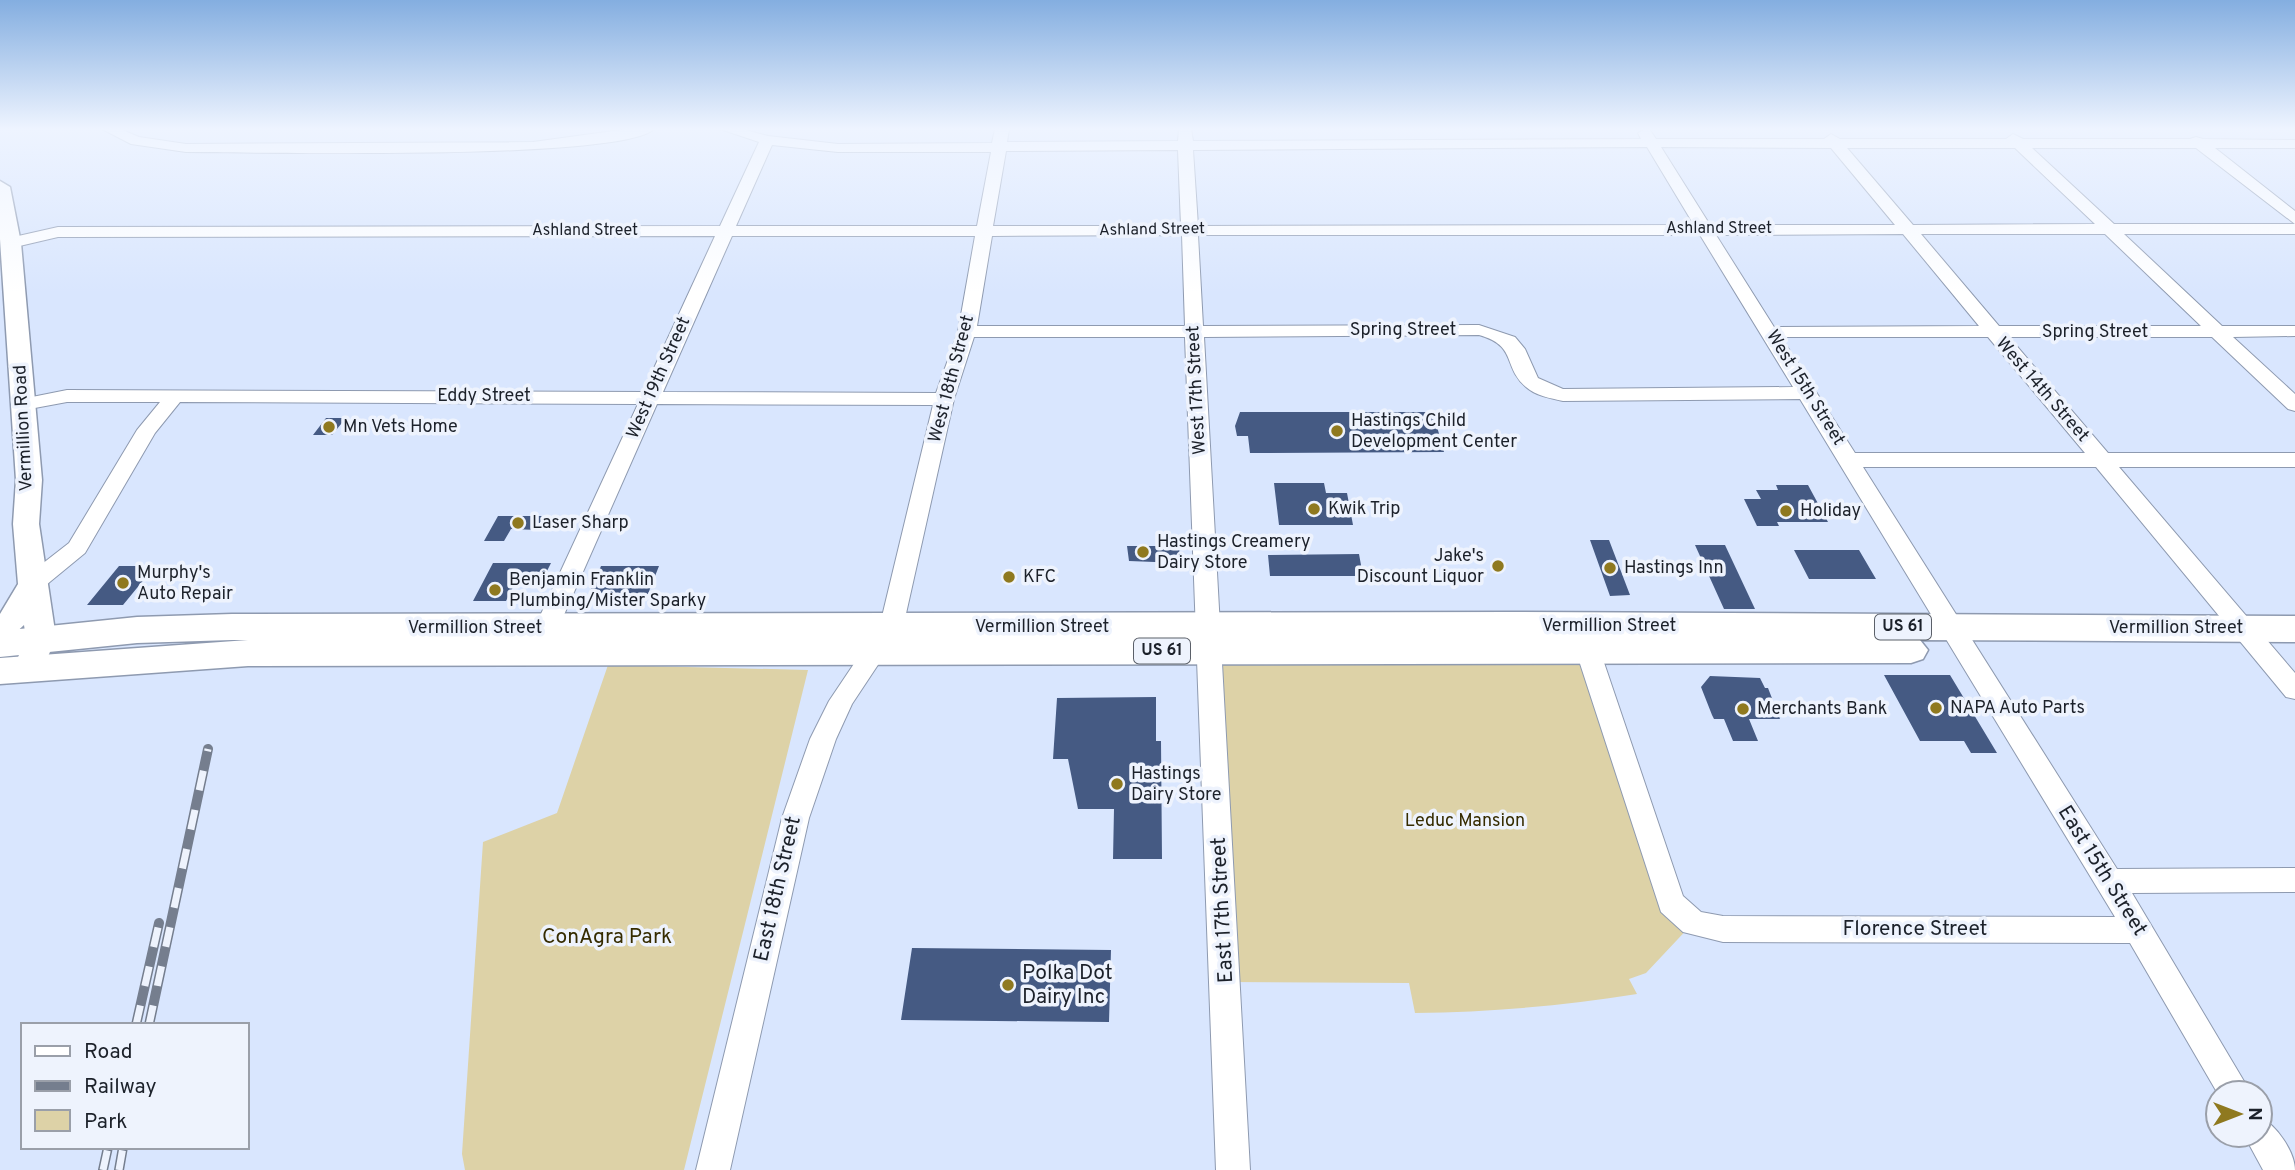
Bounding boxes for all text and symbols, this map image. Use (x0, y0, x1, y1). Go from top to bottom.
street label: Ashland Street (1099, 219, 1205, 241)
street label: Ashland Street (1666, 219, 1772, 239)
street label: Ashland Street (532, 221, 638, 241)
street label: West 19th Street (622, 313, 696, 443)
street label: West 18th Street (924, 313, 980, 445)
street label: Spring Street (1350, 319, 1456, 342)
street label: Spring Street (2042, 321, 2148, 344)
street label: West 17th Street (1182, 325, 1212, 455)
street label: West 15th Street (1760, 326, 1850, 450)
street label: West 14th Street (1990, 333, 2094, 447)
street label: Vermillion Road (9, 364, 39, 492)
street label: Eddy Street (437, 385, 531, 408)
place label: Hastings Child Development Center (1351, 410, 1517, 454)
place label: Mn Vets Home (343, 416, 458, 439)
marker: Mn Vets Home (321, 419, 337, 435)
marker: Hastings Child Development Center (1329, 423, 1345, 439)
place label: Kwik Trip (1328, 498, 1400, 521)
place label: Holiday (1800, 500, 1861, 523)
marker: Kwik Trip (1306, 501, 1322, 517)
marker: Holiday (1778, 503, 1794, 519)
place label: Laser Sharp (532, 512, 629, 535)
marker: Laser Sharp (510, 515, 526, 531)
place label: Hastings Creamery Dairy Store (1157, 531, 1311, 575)
marker: Hastings Creamery Dairy Store (1135, 544, 1151, 560)
place label: Jake's Discount Liquor (1357, 545, 1484, 589)
place label: Hastings Inn (1624, 557, 1724, 580)
marker: Jake's Discount Liquor (1490, 558, 1506, 574)
marker: Hastings Inn (1602, 560, 1618, 576)
place label: Murphy's Auto Repair (137, 562, 233, 606)
place label: KFC (1023, 566, 1056, 589)
place label: Benjamin Franklin Plumbing/Mister Sparky (509, 569, 706, 613)
marker: KFC (1001, 569, 1017, 585)
marker: Murphy's Auto Repair (115, 575, 131, 591)
marker: Benjamin Franklin Plumbing/Mister Sparky (487, 582, 503, 598)
road number: US 61 (1875, 614, 1931, 640)
street label: Vermillion Street (1542, 615, 1676, 638)
street label: Vermillion Street (975, 616, 1109, 639)
street label: Vermillion Street (408, 617, 542, 640)
street label: Vermillion Street (2109, 617, 2243, 640)
road number: US 61 (1134, 638, 1190, 664)
place label: NAPA Auto Parts (1950, 697, 2085, 720)
place label: Merchants Bank (1757, 698, 1887, 721)
marker: NAPA Auto Parts (1928, 700, 1944, 716)
marker: Merchants Bank (1735, 701, 1751, 717)
place label: Hastings Dairy Store (1131, 763, 1221, 807)
marker: Hastings Dairy Store (1109, 776, 1125, 792)
street label: East 15th Street (2051, 801, 2153, 941)
park label: Leduc Mansion (1405, 810, 1525, 833)
street label: East 18th Street (748, 814, 808, 964)
street label: East 17th Street (1206, 836, 1240, 984)
street label: Florence Street (1843, 916, 1987, 943)
park label: ConAgra Park (542, 924, 672, 951)
place label: Polka Dot Dairy Inc (1022, 960, 1113, 1011)
marker: Polka Dot Dairy Inc (1000, 977, 1016, 993)
legend (21, 1023, 248, 1149)
text: Road (84, 1039, 133, 1066)
text: Railway (84, 1074, 157, 1101)
north arrow (2204, 1079, 2274, 1149)
text: N (2242, 1107, 2266, 1121)
text: Park (84, 1109, 127, 1136)

